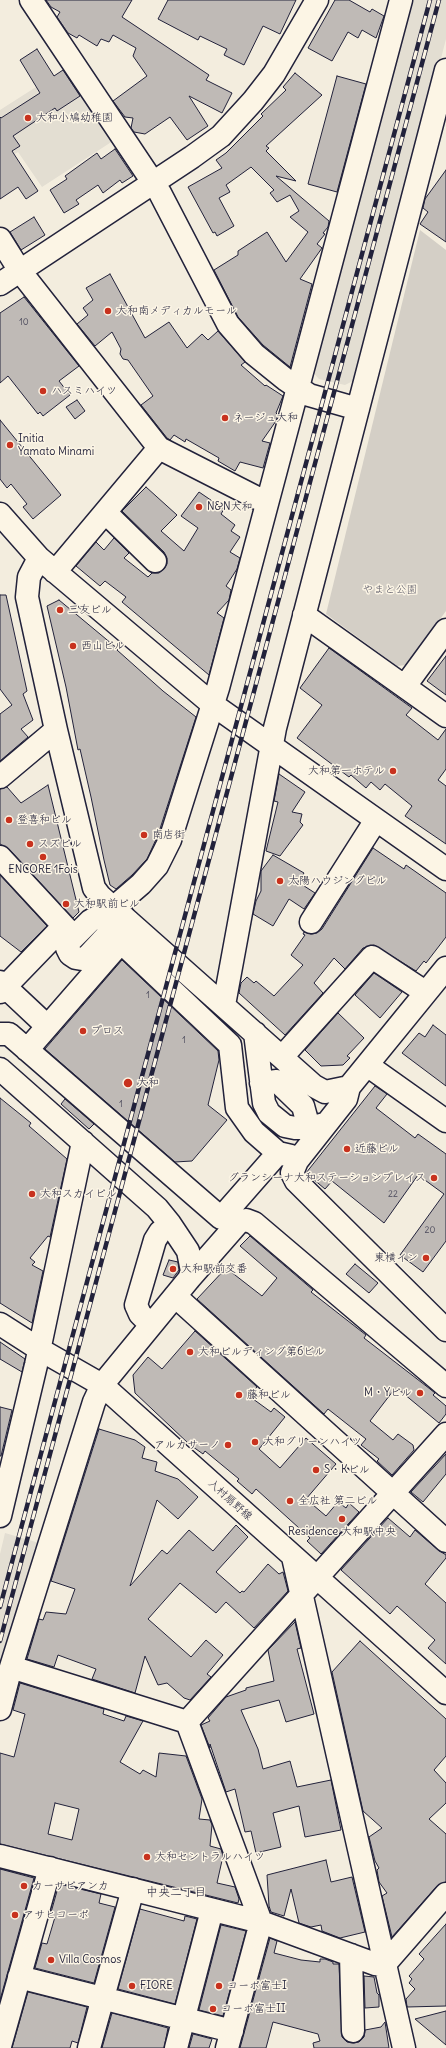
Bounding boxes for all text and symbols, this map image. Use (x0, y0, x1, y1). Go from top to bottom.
place label: 大和小鳩幼稚園 (36, 111, 113, 125)
marker: 大和小鳩幼稚園 (23, 113, 33, 123)
place label: 大和南メディカルモール (116, 304, 237, 318)
marker: 大和南メディカルモール (103, 306, 113, 316)
house number: 10 (19, 317, 29, 327)
place label: ハスミハイツ (51, 384, 117, 398)
marker: ハスミハイツ (38, 386, 48, 396)
place label: ネージュ大和 (233, 411, 298, 425)
marker: ネージュ大和 (220, 413, 230, 423)
place label: Initia Yamato Minami (18, 432, 94, 458)
marker: Initia Yamato Minami (5, 440, 15, 450)
place label: N&N大和 (207, 500, 253, 514)
marker: N&N大和 (194, 502, 204, 512)
park label: やまと公園 (363, 583, 417, 597)
place label: 三友ビル (68, 603, 112, 617)
marker: 三友ビル (55, 605, 65, 615)
place label: 西山ビル (81, 639, 125, 653)
marker: 西山ビル (68, 641, 78, 651)
place label: 大和第一ホテル (308, 764, 385, 778)
marker: 大和第一ホテル (388, 766, 398, 776)
place label: 登喜和ビル (17, 813, 72, 827)
marker: 登喜和ビル (4, 815, 14, 825)
place label: 南店街 (152, 828, 185, 842)
marker: 南店街 (139, 830, 149, 840)
place label: スズビル (38, 837, 82, 851)
marker: スズビル (25, 839, 35, 849)
marker: ENCORE 1Fois (38, 852, 48, 862)
place label: ENCORE 1Fois (8, 863, 78, 877)
place label: 太陽ハウジングビル (288, 874, 387, 888)
marker: 太陽ハウジングビル (275, 876, 285, 886)
place label: 大和駅前ビル (74, 897, 140, 911)
marker: 大和駅前ビル (61, 899, 71, 909)
house number: 1 (146, 990, 150, 1000)
place label: プロス (91, 1024, 124, 1038)
marker: プロス (78, 1026, 88, 1036)
house number: 1 (182, 1035, 186, 1045)
place label: 大和 (137, 1076, 159, 1090)
marker: 大和 (122, 1077, 134, 1089)
house number: 1 (119, 1099, 123, 1109)
place label: 近藤ビル (355, 1142, 399, 1156)
marker: 近藤ビル (342, 1144, 352, 1154)
place label: グランシーナ大和ステーションプレイス (228, 1171, 426, 1185)
marker: グランシーナ大和ステーションプレイス (429, 1173, 439, 1183)
place label: 大和スカイビル (40, 1187, 117, 1201)
marker: 大和スカイビル (27, 1189, 37, 1199)
house number: 22 (388, 1189, 398, 1199)
house number: 20 (425, 1225, 435, 1235)
place label: 東横イン (374, 1251, 418, 1265)
marker: 東横イン (421, 1253, 431, 1263)
place label: 大和駅前交番 (181, 1262, 247, 1276)
marker: 大和駅前交番 (168, 1264, 178, 1274)
place label: 大和ビルディング第6ビル (198, 1345, 325, 1359)
marker: 大和ビルディング第6ビル (185, 1347, 195, 1357)
place label: M・Yビル (364, 1386, 412, 1400)
place label: 藤和ビル (247, 1388, 291, 1402)
marker: M・Yビル (415, 1388, 425, 1398)
marker: 藤和ビル (234, 1390, 244, 1400)
place label: 大和グリーンハイツ (263, 1435, 362, 1449)
marker: 大和グリーンハイツ (250, 1437, 260, 1447)
place label: アルカサーノ (154, 1438, 220, 1452)
marker: アルカサーノ (223, 1440, 233, 1450)
place label: S・Kビル (324, 1463, 370, 1477)
marker: S・Kビル (311, 1465, 321, 1475)
street label: 入村扇野線 (205, 1477, 255, 1523)
place label: 全広社 第二ビル (298, 1494, 378, 1508)
marker: 全広社 第二ビル (285, 1496, 295, 1506)
marker: Residence 大和駅中央 (337, 1514, 347, 1524)
place label: Residence 大和駅中央 (288, 1525, 396, 1539)
place label: 大和セントラルハイツ (155, 1850, 265, 1864)
marker: 大和セントラルハイツ (142, 1852, 152, 1862)
place label: カーサビアンカ (32, 1879, 109, 1893)
marker: カーサビアンカ (19, 1881, 29, 1891)
district label: 中央二丁目 (146, 1886, 206, 1900)
place label: アサヒコーポ (23, 1908, 89, 1922)
marker: アサヒコーポ (10, 1910, 20, 1920)
place label: Villa Cosmos (59, 1953, 121, 1967)
marker: Villa Cosmos (46, 1955, 56, 1965)
place label: FIORE (140, 1979, 173, 1993)
place label: コーポ富士I (227, 1979, 287, 1993)
marker: FIORE (127, 1981, 137, 1991)
marker: コーポ富士I (214, 1981, 224, 1991)
place label: コーポ富士II (221, 2002, 286, 2016)
marker: コーポ富士II (208, 2004, 218, 2014)

